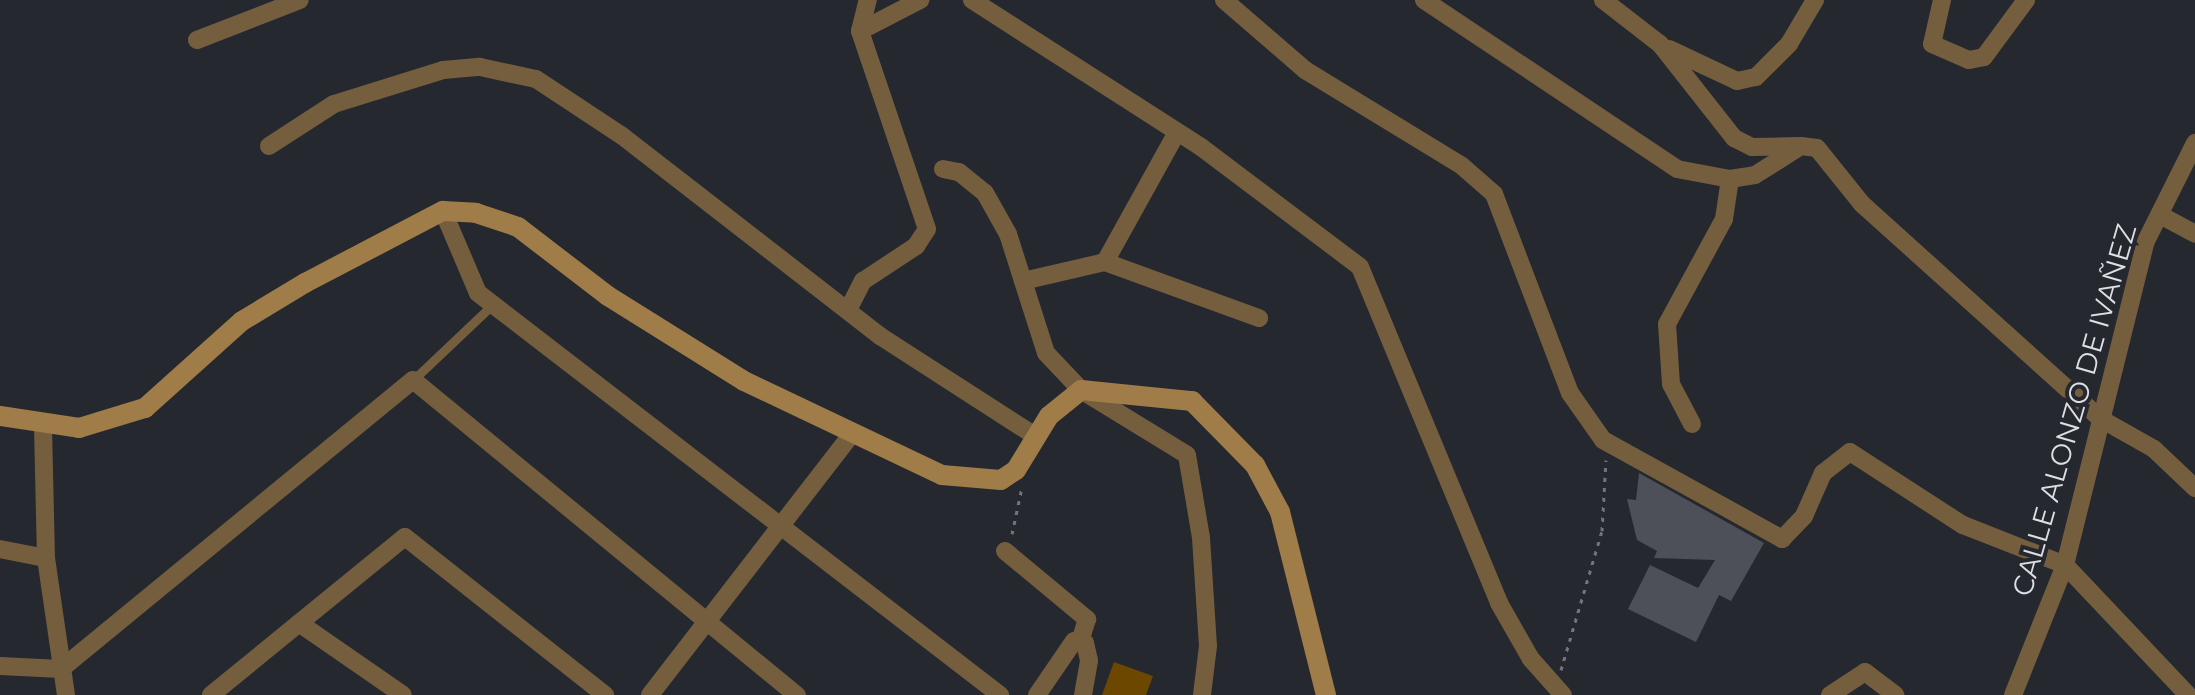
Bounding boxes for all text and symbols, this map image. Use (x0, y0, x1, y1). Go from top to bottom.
street label: CALLE ALONZO DE IVAÑEZ (2005, 220, 2143, 600)

